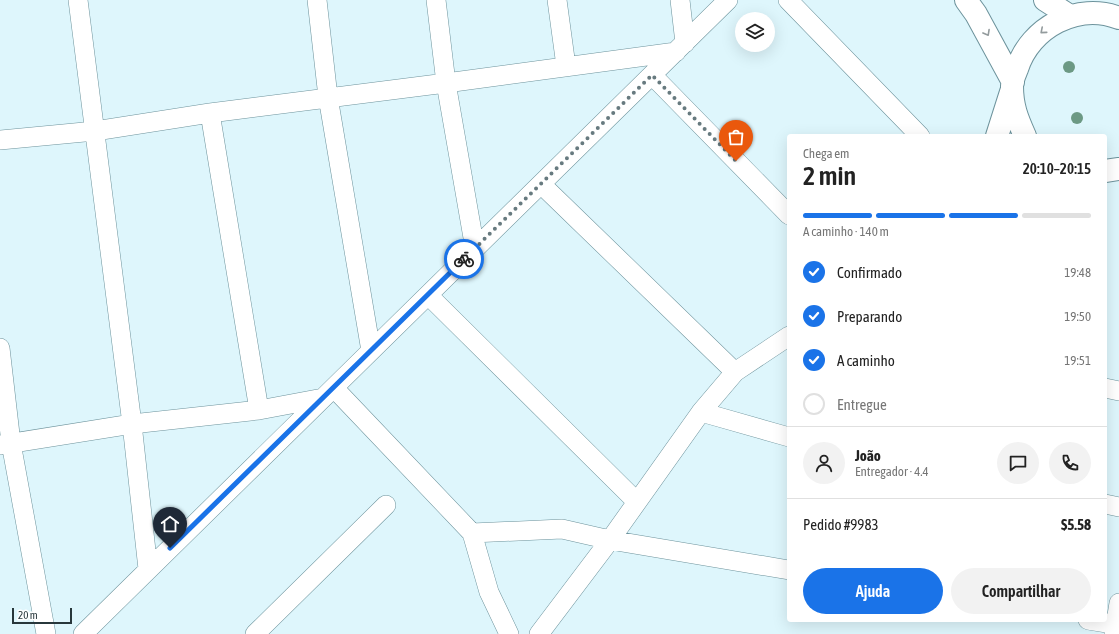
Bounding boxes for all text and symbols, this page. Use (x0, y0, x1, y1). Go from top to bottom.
map controls (735, 12, 775, 52)
button: layers (735, 12, 775, 52)
one-way arrow (1040, 26, 1047, 33)
one-way arrow (982, 29, 989, 36)
pin (719, 120, 753, 161)
icon: bag (725, 126, 747, 148)
text: Chega em (803, 146, 849, 161)
text: 20:10–20:15 (1023, 160, 1091, 177)
text: 2 min (803, 161, 856, 191)
text: A caminho · 140 m (803, 224, 889, 239)
courier (444, 239, 484, 279)
icon: bike (453, 248, 475, 270)
icon: check (803, 261, 825, 283)
text: Confirmado (837, 264, 902, 281)
text: 19:48 (1064, 265, 1091, 280)
icon: check (803, 305, 825, 327)
text: Preparando (837, 308, 902, 325)
text: 19:50 (1064, 309, 1091, 324)
icon: check (803, 349, 825, 371)
text: A caminho (837, 352, 895, 369)
text: 19:51 (1064, 353, 1091, 368)
text: Entregue (837, 396, 887, 413)
button: person (803, 442, 845, 484)
button: chat (997, 442, 1039, 484)
button: phone (1049, 442, 1091, 484)
text: João (855, 447, 881, 464)
text: Entregador · 4.4 (855, 464, 929, 479)
pin (153, 507, 187, 548)
icon: home (159, 513, 181, 535)
text: Pedido #9983 (803, 516, 879, 533)
text: $5.58 (1061, 516, 1091, 533)
button: Ajuda (803, 568, 943, 614)
button: Compartilhar (951, 568, 1091, 614)
scale bar (12, 606, 72, 625)
text: 20 m (18, 609, 38, 621)

